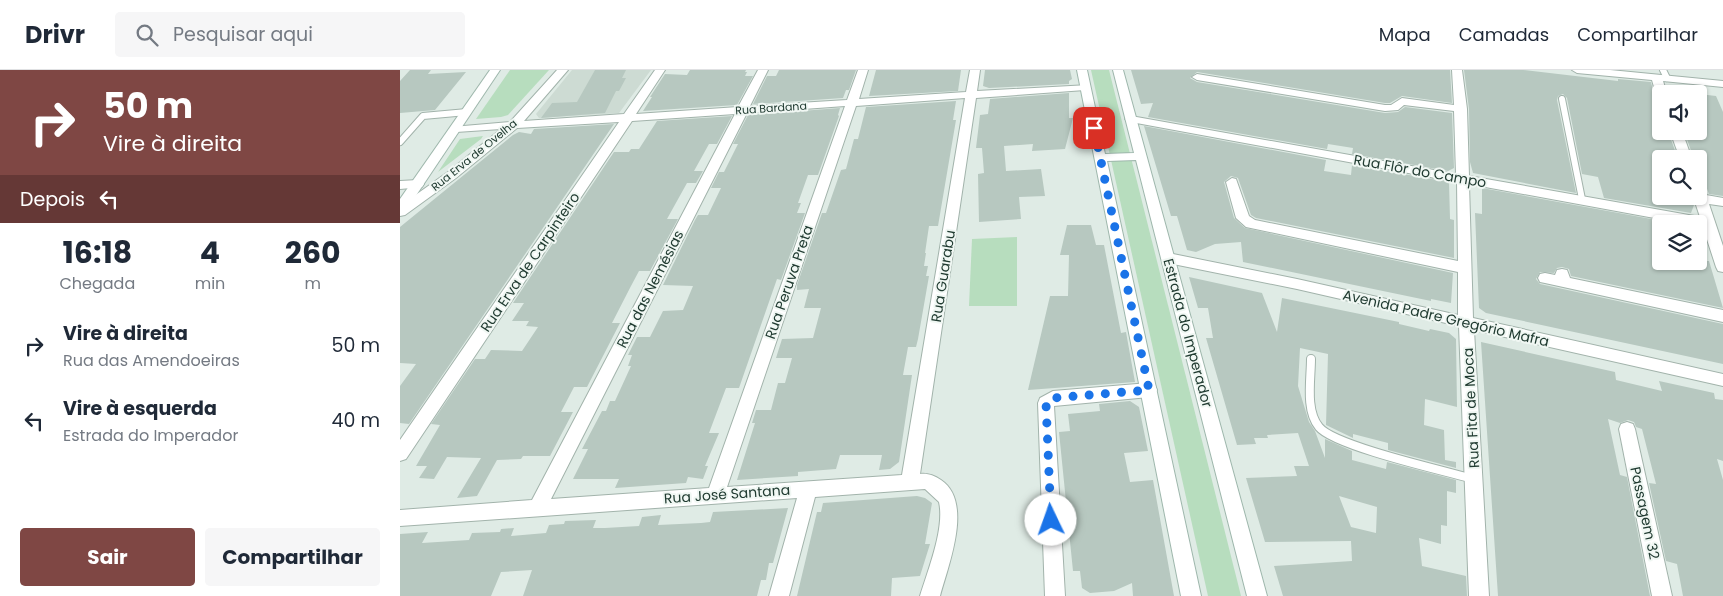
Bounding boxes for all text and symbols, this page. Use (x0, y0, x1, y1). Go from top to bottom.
search box (115, 12, 465, 57)
text: Drivr (25, 18, 85, 51)
icon: search (133, 21, 161, 49)
text: Pesquisar aqui (173, 21, 313, 48)
text: Mapa (1379, 22, 1431, 47)
text: Camadas (1459, 22, 1549, 47)
text: Compartilhar (1577, 22, 1698, 47)
text: 50 m (103, 81, 193, 130)
map controls (1652, 85, 1707, 270)
button: sound (1652, 85, 1707, 140)
icon: right (20, 90, 85, 155)
street label: Rua Bardana (735, 98, 807, 118)
pin (1073, 107, 1115, 149)
icon: arrive (1080, 114, 1108, 142)
street label: Rua Erva de Ovelha (428, 115, 520, 195)
text: Vire à direita (103, 128, 242, 159)
street label: Rua Flôr do Campo (1352, 149, 1488, 193)
button: search (1652, 150, 1707, 205)
icon: left (95, 185, 123, 213)
text: Depois (20, 186, 85, 213)
street label: Rua Erva de Carpinteiro (476, 188, 584, 336)
button: layers (1652, 215, 1707, 270)
street label: Rua Peruva Preta (760, 222, 818, 342)
street label: Rua das Nemésias (612, 227, 688, 351)
street label: Rua Guarabu (926, 228, 960, 324)
text: 16:18 (63, 231, 132, 274)
text: 4 (200, 231, 220, 274)
text: 260 (285, 231, 341, 274)
street label: Estrada do Imperador (1158, 256, 1218, 410)
text: Chegada (59, 272, 135, 295)
text: min (195, 272, 225, 295)
text: m (304, 272, 321, 295)
street label: Avenida Padre Gregório Mafra (1341, 285, 1551, 351)
text: Vire à direita (63, 320, 188, 347)
icon: right (20, 332, 48, 360)
text: 50 m (331, 332, 380, 359)
street label: Rua Fita de Moca (1458, 347, 1484, 469)
text: Rua das Amendoeiras (63, 349, 240, 372)
text: Vire à esquerda (63, 395, 217, 422)
icon: left (20, 407, 48, 435)
text: 40 m (331, 407, 380, 434)
text: Estrada do Imperador (63, 424, 238, 447)
street label: Passagem 32 (1625, 465, 1665, 561)
street label: Rua José Santana (663, 480, 791, 508)
position arrow (1024, 493, 1076, 545)
button: Sair (20, 528, 195, 586)
button: Compartilhar (205, 528, 380, 586)

